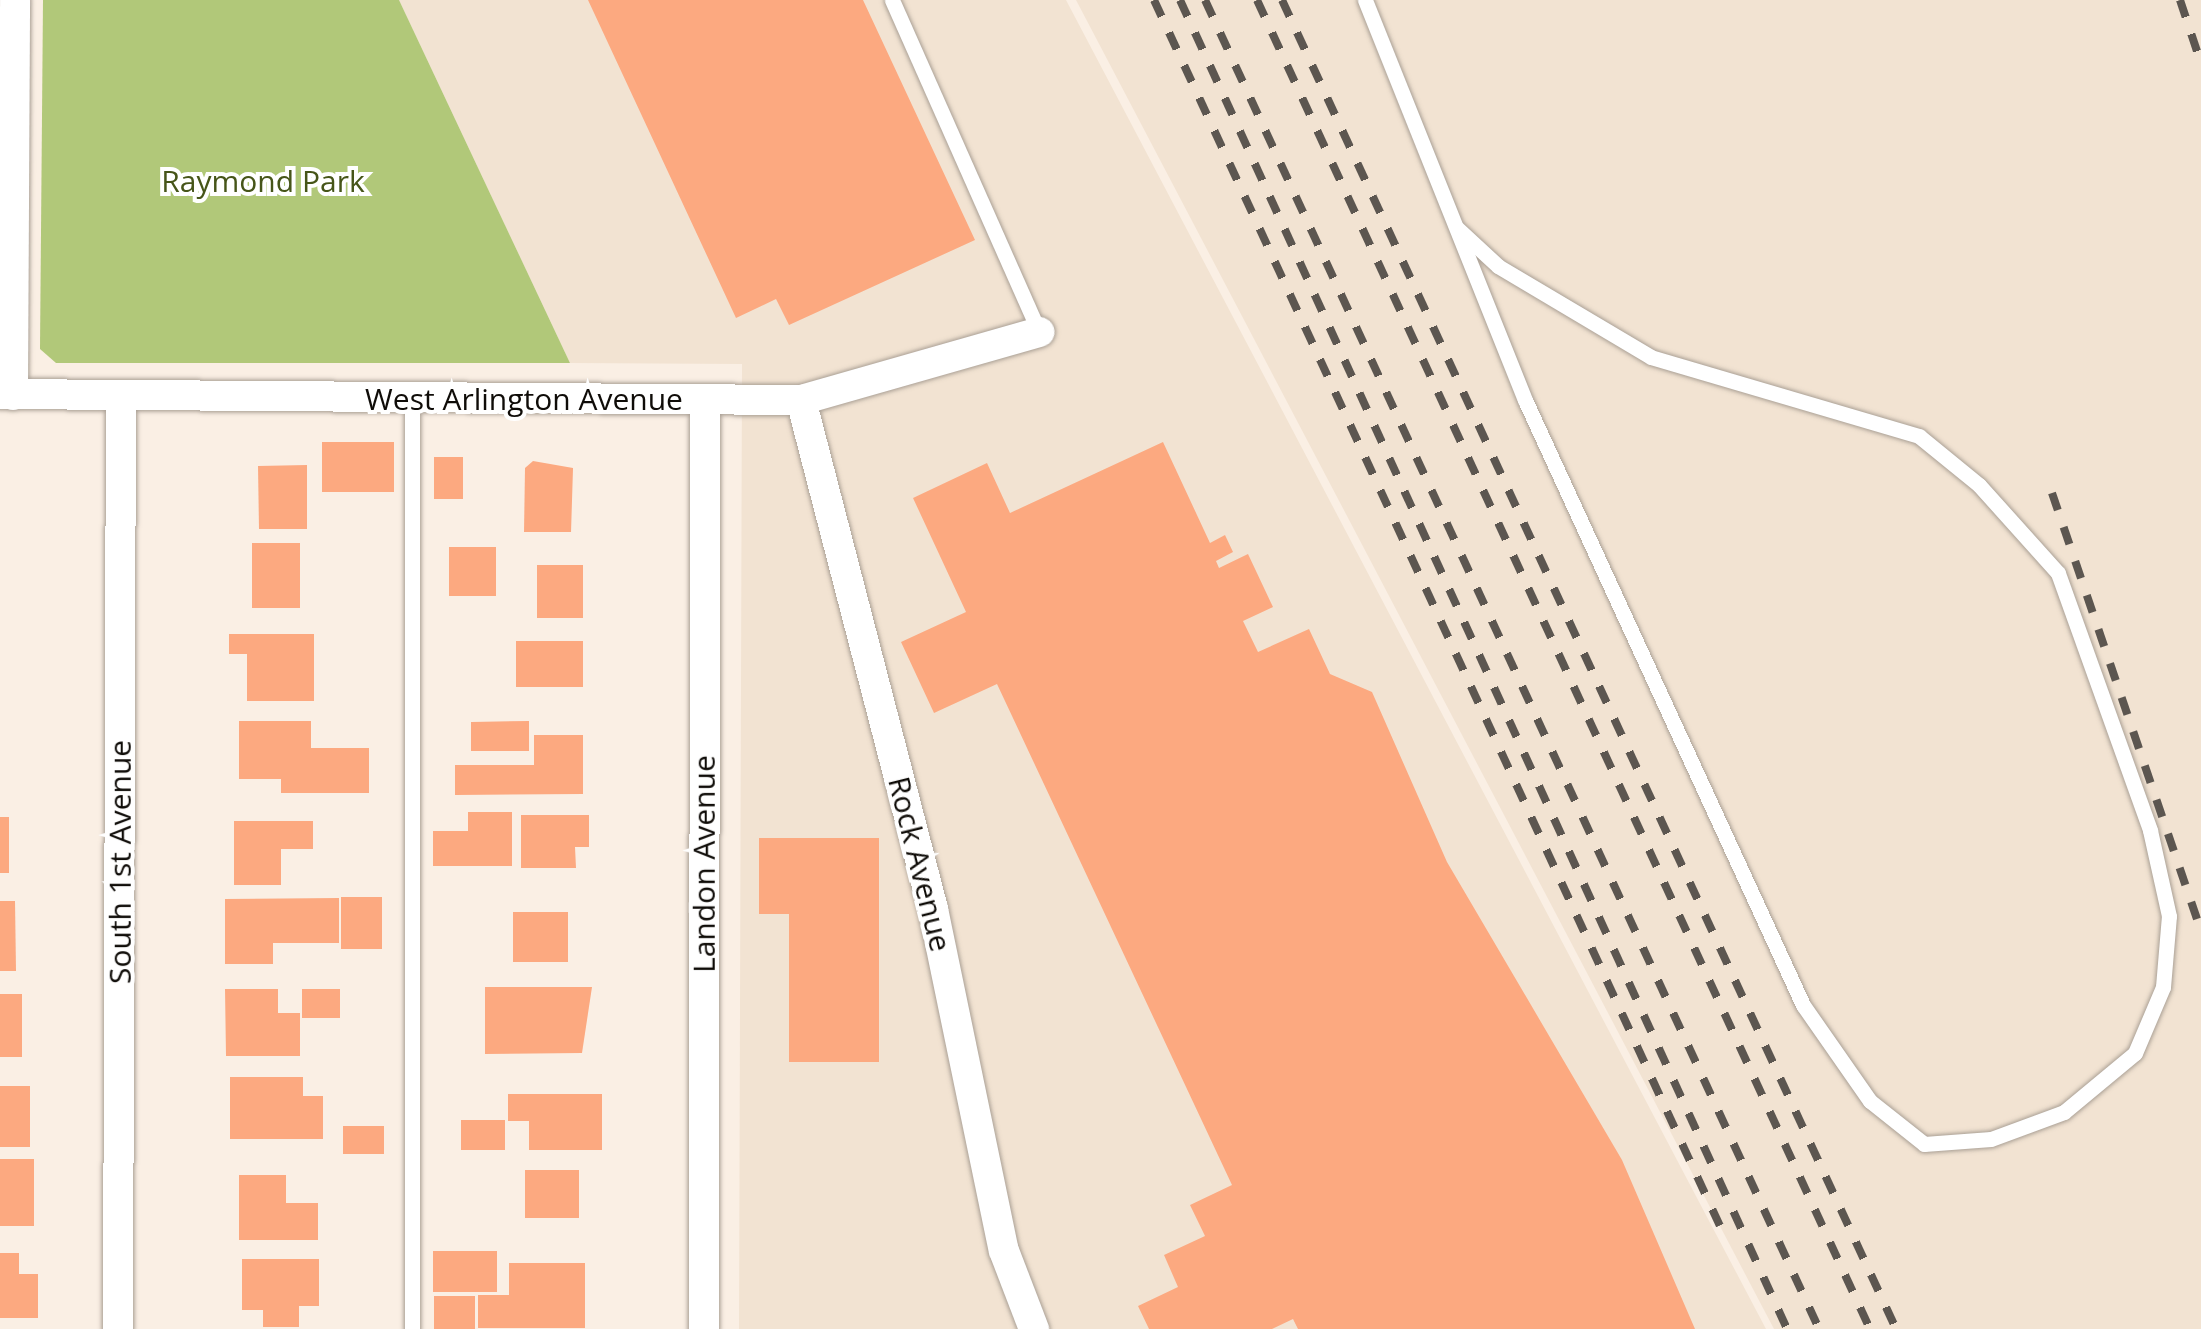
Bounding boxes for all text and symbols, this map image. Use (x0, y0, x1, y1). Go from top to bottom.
park label: Raymond Park (161, 163, 365, 199)
street label: West Arlington Avenue (365, 381, 683, 417)
street label: South 1st Avenue (102, 740, 138, 984)
street label: Landon Avenue (686, 755, 722, 973)
street label: Rock Avenue (881, 773, 959, 955)

